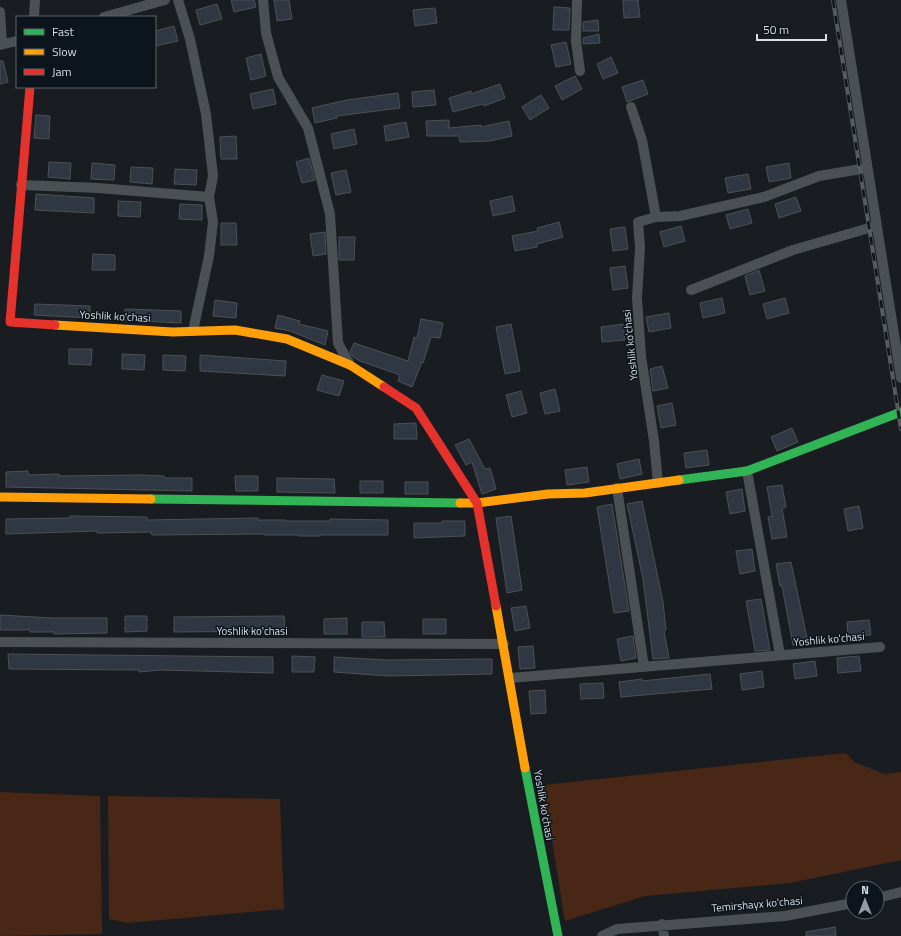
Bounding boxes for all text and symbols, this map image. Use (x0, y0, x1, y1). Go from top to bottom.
legend (16, 16, 156, 88)
scale bar (757, 16, 826, 42)
text: 50 m (763, 20, 789, 39)
text: Fast (52, 22, 75, 41)
text: Slow (52, 42, 77, 61)
text: Jam (52, 62, 72, 81)
street label: Yoshlik ko'chasi (79, 306, 151, 326)
street label: Yoshlik ko'chasi (618, 309, 642, 381)
street label: Yoshlik ko'chasi (216, 623, 288, 639)
street label: Yoshlik ko'chasi (793, 628, 865, 650)
street label: Yoshlik ko'chasi (530, 769, 558, 841)
north arrow (845, 880, 885, 920)
text: N (861, 882, 869, 898)
street label: Temirshayx ko'chasi (711, 892, 803, 916)

